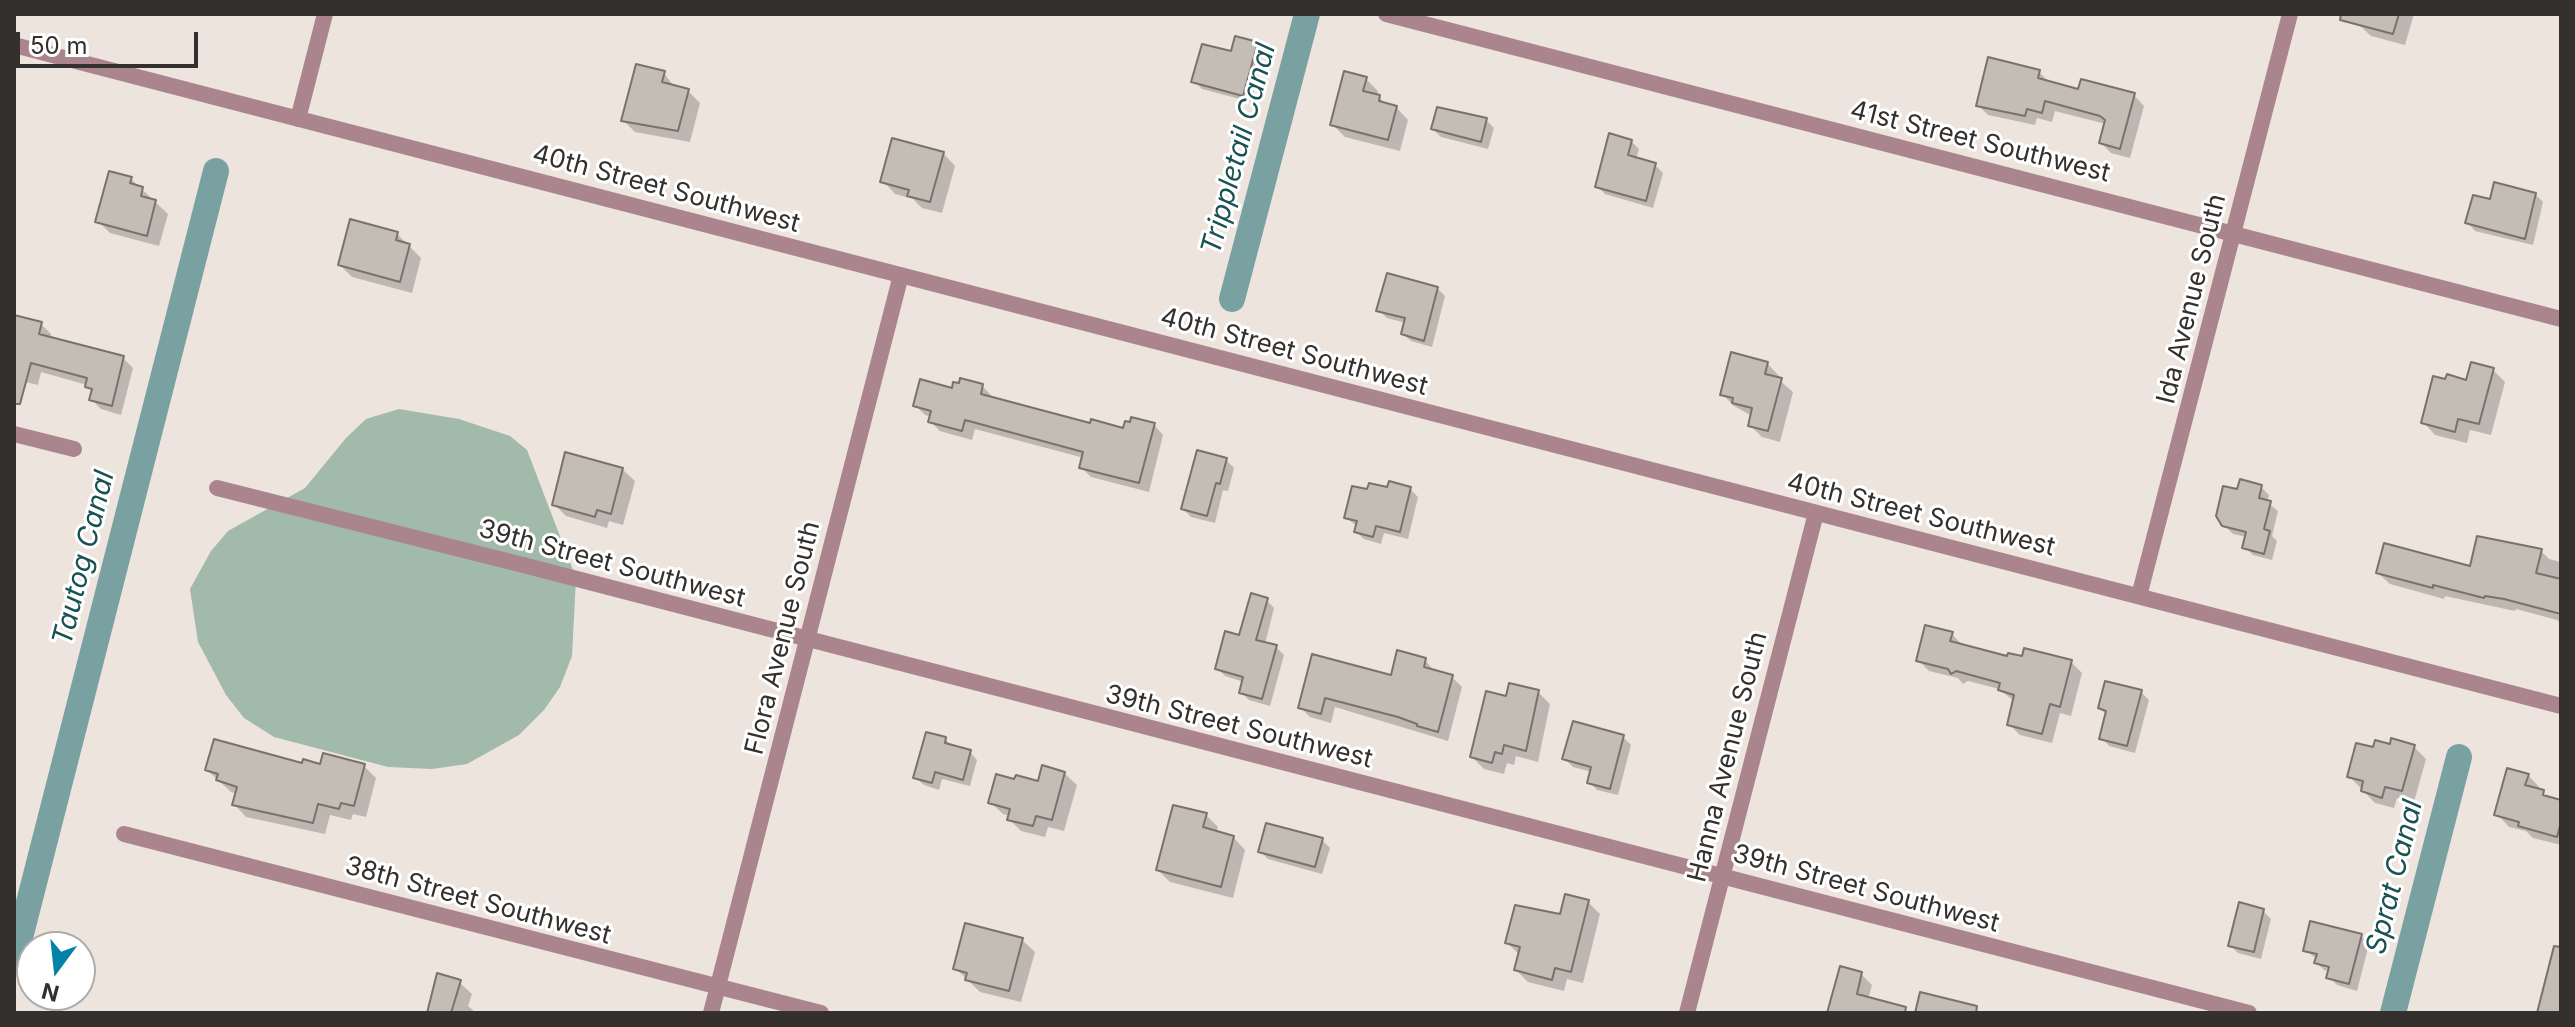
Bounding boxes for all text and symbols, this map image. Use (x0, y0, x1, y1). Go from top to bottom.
scale bar (20, 16, 202, 66)
text: 50 m (30, 31, 88, 60)
water label: Trippletail Canal (1195, 40, 1283, 258)
street label: 41st Street Southwest (1847, 95, 2113, 189)
street label: 40th Street Southwest (529, 138, 803, 240)
street label: Ida Avenue South (2151, 191, 2233, 407)
street label: 40th Street Southwest (1157, 301, 1431, 403)
water label: Tautog Canal (46, 467, 122, 649)
street label: 40th Street Southwest (1784, 467, 2058, 563)
street label: 39th Street Southwest (476, 513, 748, 615)
street label: Flora Avenue South (739, 518, 827, 758)
street label: Hanna Avenue South (1682, 629, 1774, 885)
street label: 39th Street Southwest (1102, 679, 1376, 775)
water label: Sprat Canal (2360, 796, 2430, 958)
street label: 39th Street Southwest (1730, 838, 2002, 940)
street label: 38th Street Southwest (342, 851, 614, 951)
north arrow (16, 931, 96, 1011)
text: N (39, 978, 62, 1007)

